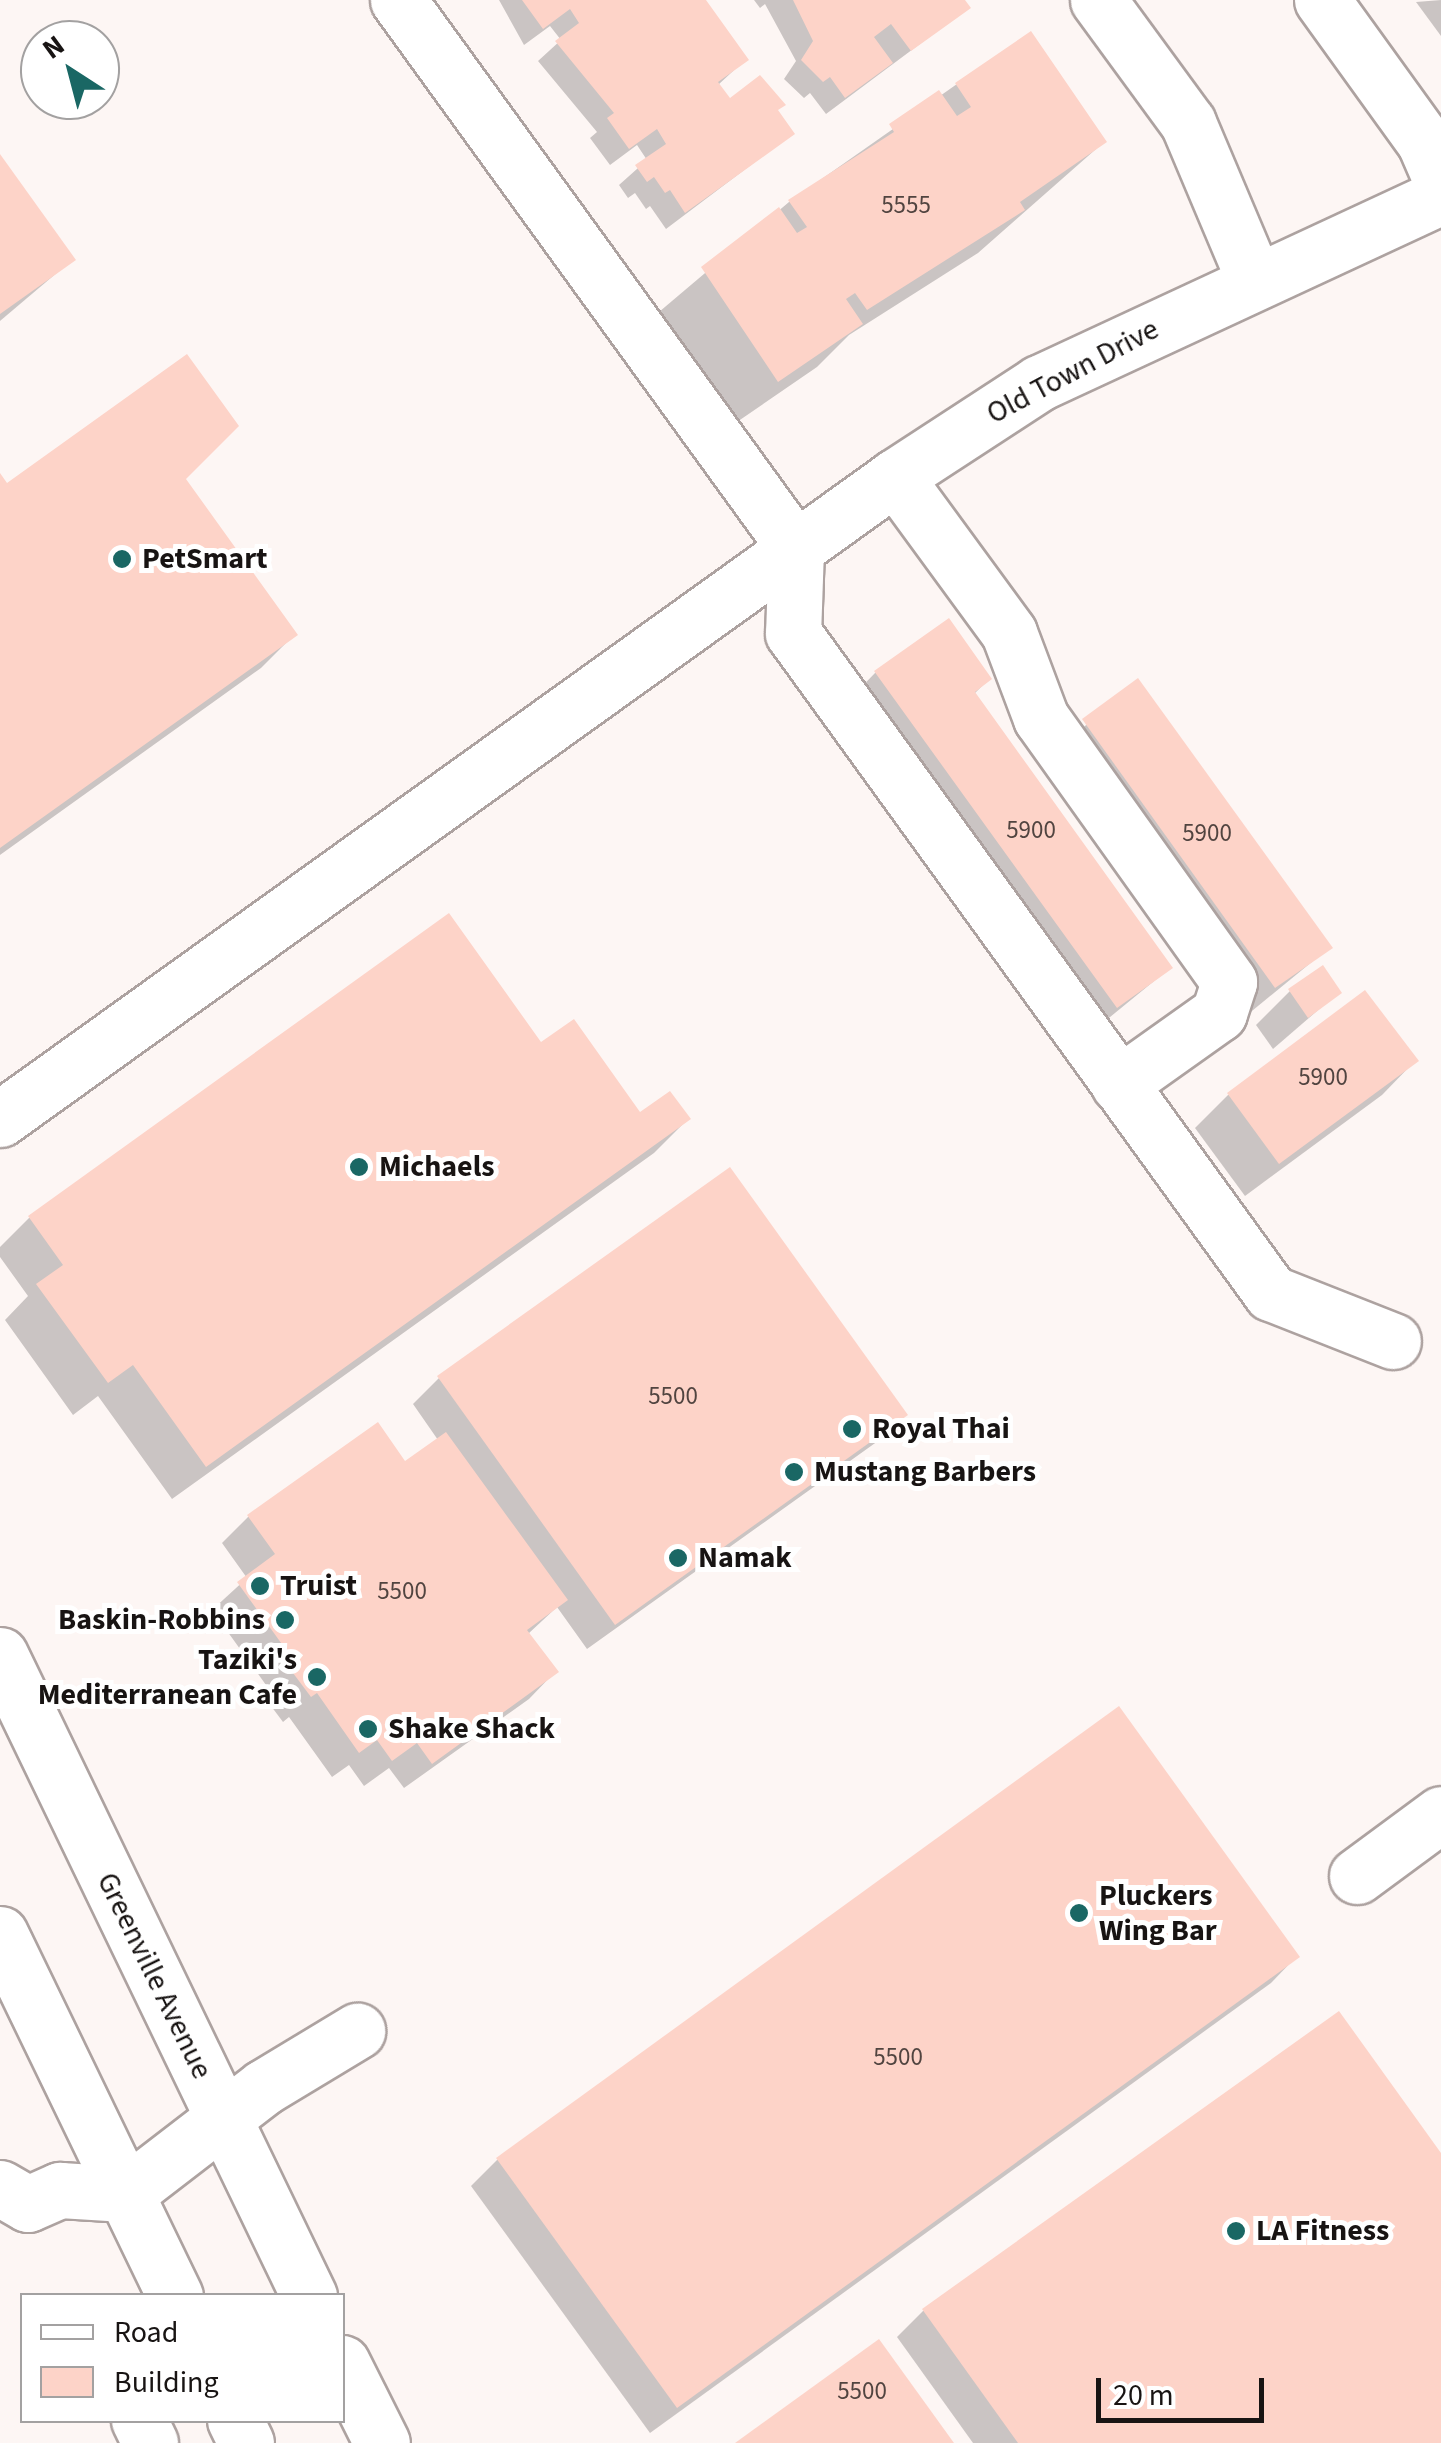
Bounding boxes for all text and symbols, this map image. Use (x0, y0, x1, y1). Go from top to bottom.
north arrow (20, 20, 120, 120)
text: N (34, 26, 73, 69)
house number: 5555 (881, 190, 931, 220)
street label: Old Town Drive (981, 312, 1165, 432)
place label: PetSmart (142, 541, 268, 577)
marker: PetSmart (111, 548, 133, 570)
house number: 5900 (1006, 815, 1056, 845)
house number: 5900 (1182, 818, 1232, 848)
house number: 5900 (1298, 1062, 1348, 1092)
place label: Michaels (379, 1149, 495, 1185)
marker: Michaels (348, 1156, 370, 1178)
house number: 5500 (648, 1381, 698, 1411)
place label: Royal Thai (872, 1411, 1010, 1447)
marker: Royal Thai (841, 1418, 863, 1440)
place label: Mustang Barbers (814, 1454, 1036, 1490)
marker: Mustang Barbers (783, 1461, 805, 1483)
place label: Namak (698, 1540, 792, 1576)
marker: Namak (667, 1547, 689, 1569)
place label: Truist (280, 1568, 357, 1604)
marker: Truist (249, 1575, 271, 1597)
house number: 5500 (377, 1576, 427, 1606)
place label: Baskin-Robbins (58, 1602, 265, 1638)
marker: Baskin-Robbins (274, 1609, 296, 1631)
place label: Taziki's Mediterranean Cafe (38, 1642, 297, 1712)
marker: Taziki's Mediterranean Cafe (306, 1666, 328, 1688)
place label: Shake Shack (388, 1711, 555, 1747)
marker: Shake Shack (357, 1718, 379, 1740)
street label: Greenville Avenue (89, 1867, 219, 2085)
place label: Pluckers Wing Bar (1099, 1878, 1217, 1948)
marker: Pluckers Wing Bar (1068, 1902, 1090, 1924)
house number: 5500 (873, 2042, 923, 2072)
place label: LA Fitness (1256, 2213, 1389, 2249)
marker: LA Fitness (1225, 2220, 1247, 2242)
legend (20, 2293, 345, 2423)
text: Road (114, 2311, 178, 2354)
scale bar (1101, 2358, 1268, 2420)
text: Building (114, 2361, 219, 2404)
text: 20 m (1113, 2374, 1174, 2417)
house number: 5500 (837, 2376, 887, 2406)

